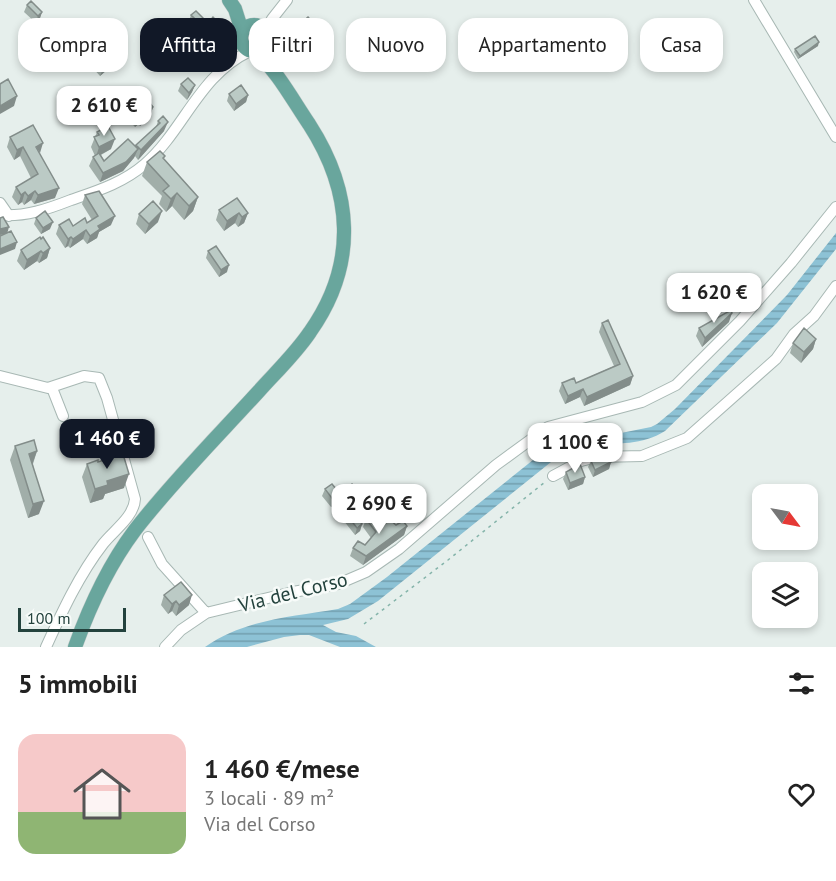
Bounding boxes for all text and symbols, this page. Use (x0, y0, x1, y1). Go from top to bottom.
chip: Compra (18, 18, 128, 72)
chip: Affitta (140, 18, 237, 72)
chip: Filtri (249, 18, 334, 72)
chip: Nuovo (346, 18, 446, 72)
chip: Appartamento (458, 18, 628, 72)
chip: Casa (640, 18, 723, 72)
pin: 2 610 € (49, 86, 159, 137)
text: 2 610 € (71, 92, 137, 118)
pin: 1 620 € (659, 273, 769, 324)
text: 1 620 € (681, 279, 747, 305)
pin: 1 460 € (52, 419, 162, 470)
pin: 1 100 € (520, 423, 630, 474)
text: 1 460 € (74, 425, 140, 451)
text: 1 100 € (542, 429, 608, 455)
pin: 2 690 € (324, 484, 434, 535)
north arrow (752, 484, 818, 550)
map controls (752, 484, 818, 628)
text: 2 690 € (346, 490, 412, 516)
button: layers (752, 562, 818, 628)
street label: Via del Corso (235, 566, 350, 618)
scale bar (18, 605, 126, 632)
text: 100 m (27, 608, 70, 628)
text: 5 immobili (18, 667, 138, 700)
icon: filters (785, 667, 818, 700)
text: 1 460 €/mese (204, 752, 360, 785)
icon: home (66, 758, 138, 830)
icon: heart (785, 778, 818, 811)
text: 3 locali · 89 m² (204, 785, 334, 811)
text: Via del Corso (204, 811, 315, 837)

